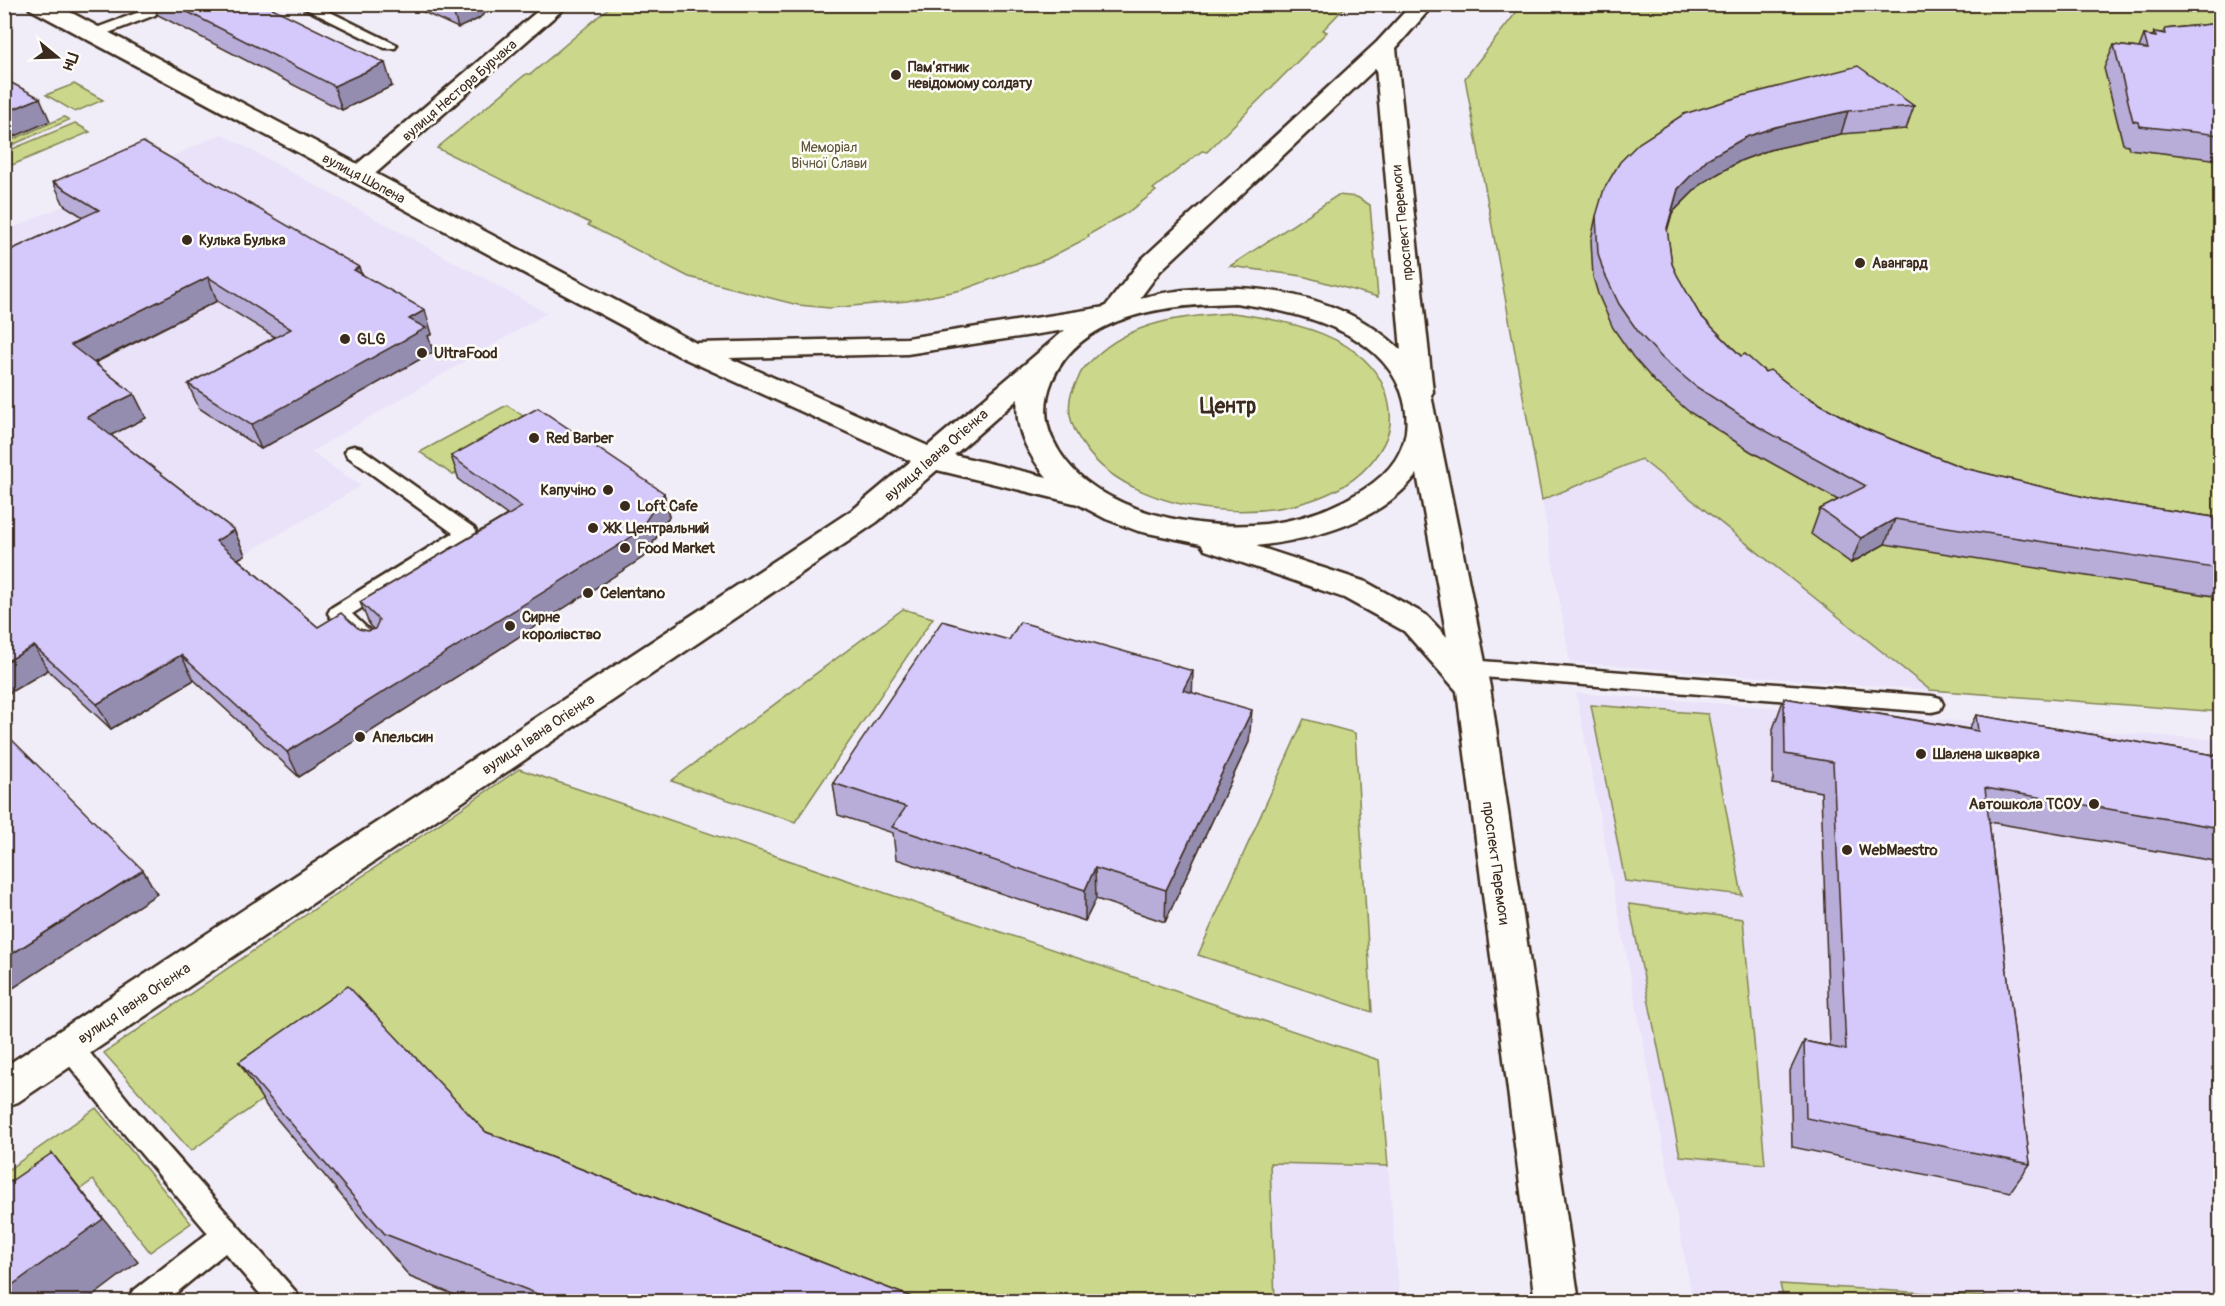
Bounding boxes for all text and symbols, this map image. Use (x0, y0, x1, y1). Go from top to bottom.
north arrow (27, 27, 87, 87)
street label: вулиця Нестора Бурчака (398, 36, 520, 145)
text: Пн (58, 50, 83, 73)
place label: Пам’ятник невідомому солдату (908, 59, 1032, 92)
marker: Пам’ятник невідомому солдату (889, 68, 903, 82)
park label: Меморіал Вічної Слави (791, 139, 867, 172)
street label: вулиця Шопена (319, 149, 408, 207)
street label: проспект Перемоги (1388, 164, 1417, 282)
place label: Кулька Булька (199, 232, 286, 249)
marker: Кулька Булька (180, 233, 194, 247)
place label: Авангард (1872, 255, 1928, 272)
marker: Авангард (1853, 256, 1867, 270)
place label: GLG (357, 330, 385, 349)
marker: GLG (338, 332, 352, 346)
place label: UltraFood (434, 344, 498, 363)
marker: UltraFood (415, 346, 429, 360)
district label: Центр (1200, 393, 1256, 420)
street label: вулиця Івана Огієнка (880, 405, 992, 506)
place label: Red Barber (546, 429, 614, 448)
marker: Red Barber (527, 431, 541, 445)
place label: Капучіно (541, 481, 596, 500)
marker: Капучіно (601, 483, 615, 497)
place label: Loft Cafe (637, 497, 698, 516)
marker: Loft Cafe (618, 499, 632, 513)
place label: ЖК Центральний (602, 519, 709, 538)
marker: ЖК Центральний (586, 521, 600, 535)
place label: Food Market (637, 539, 716, 558)
marker: Food Market (618, 541, 632, 555)
place label: Celentano (600, 584, 665, 603)
marker: Celentano (581, 586, 595, 600)
place label: Сирне королівство (522, 608, 601, 644)
marker: Сирне королівство (503, 619, 517, 633)
street label: вулиця Івана Огієнка (478, 690, 598, 779)
place label: Апельсин (372, 728, 434, 747)
marker: Апельсин (353, 730, 367, 744)
place label: Шалена шкварка (1932, 745, 2040, 764)
marker: Шалена шкварка (1914, 747, 1928, 761)
place label: Автошкола ТСОУ (1969, 795, 2082, 814)
marker: Автошкола ТСОУ (2087, 797, 2101, 811)
street label: проспект Перемоги (1477, 800, 1514, 926)
place label: WebMaestro (1859, 841, 1938, 860)
marker: WebMaestro (1840, 843, 1854, 857)
street label: вулиця Івана Огієнка (74, 959, 194, 1048)

